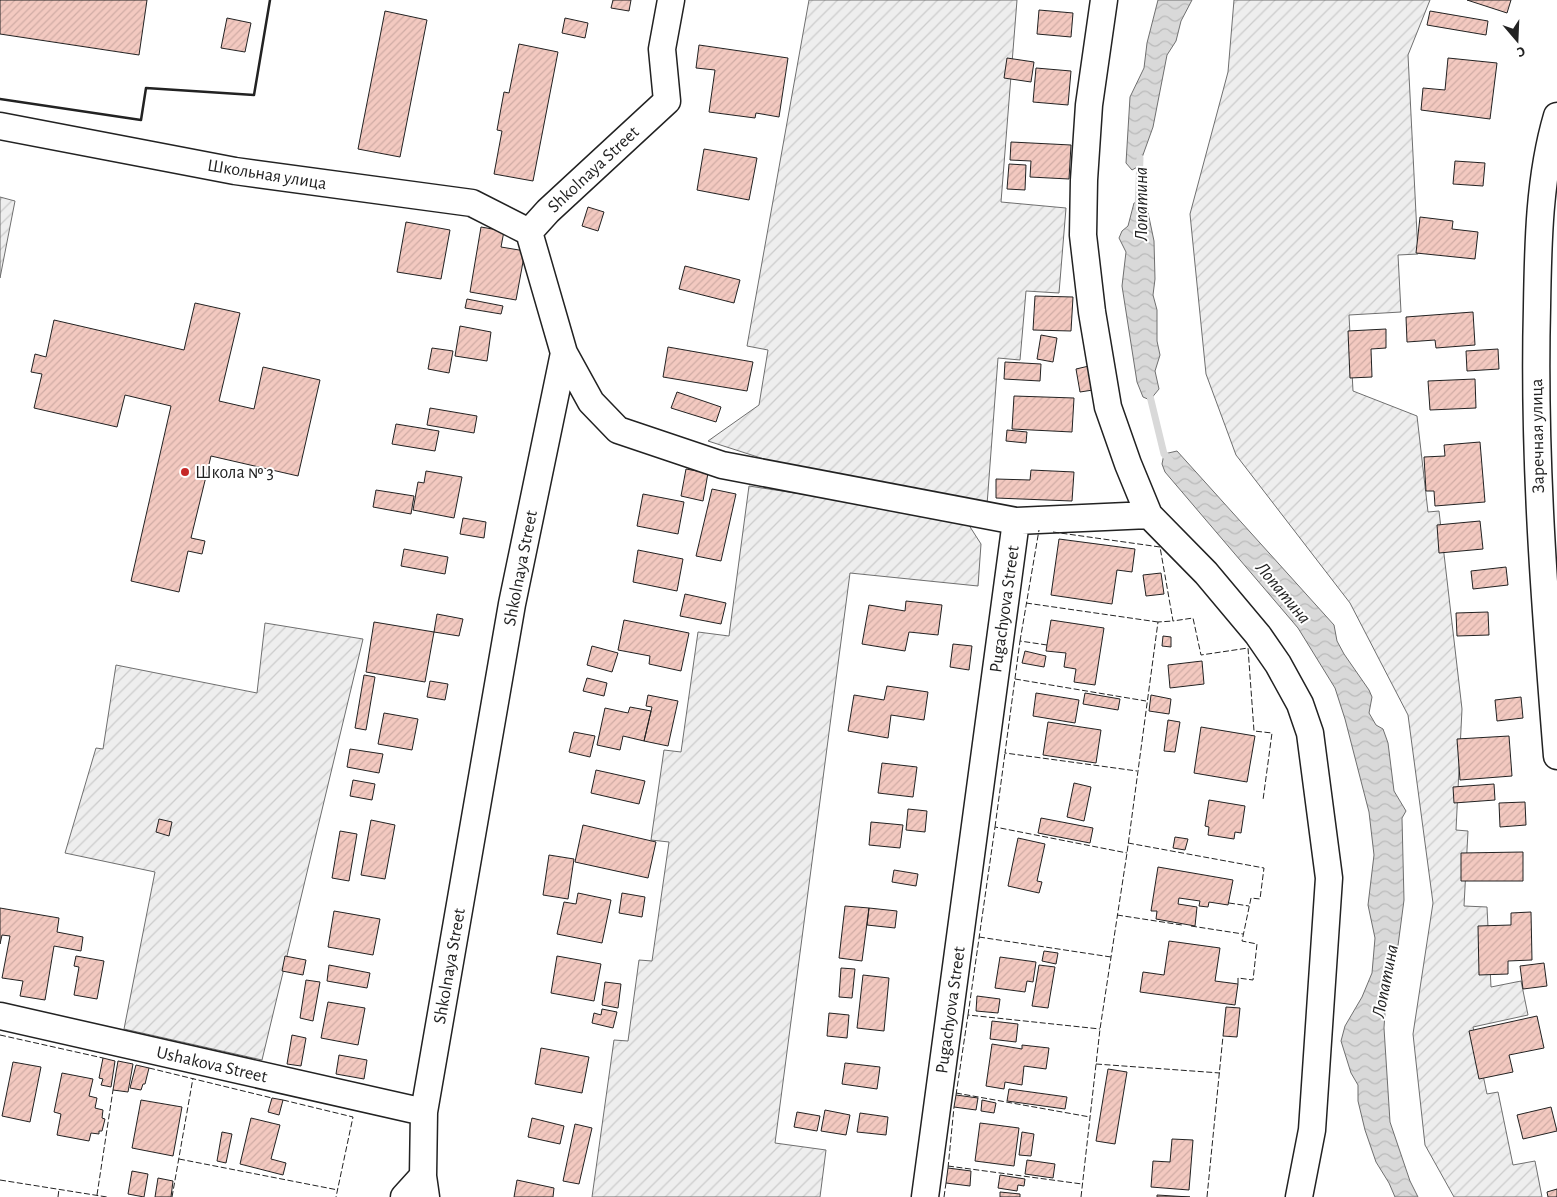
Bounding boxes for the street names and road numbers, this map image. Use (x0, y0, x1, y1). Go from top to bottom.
street label: Shkolnaya Street (545, 123, 643, 216)
street label: Школьная улица (206, 157, 328, 193)
street label: Заречная улица (1528, 378, 1548, 494)
street label: Shkolnaya Street (501, 509, 541, 627)
street label: Pugachyova Street (987, 544, 1023, 674)
street label: Shkolnaya Street (431, 907, 469, 1026)
street label: Pugachyova Street (933, 945, 969, 1075)
street label: Ushakova Street (155, 1043, 269, 1087)

